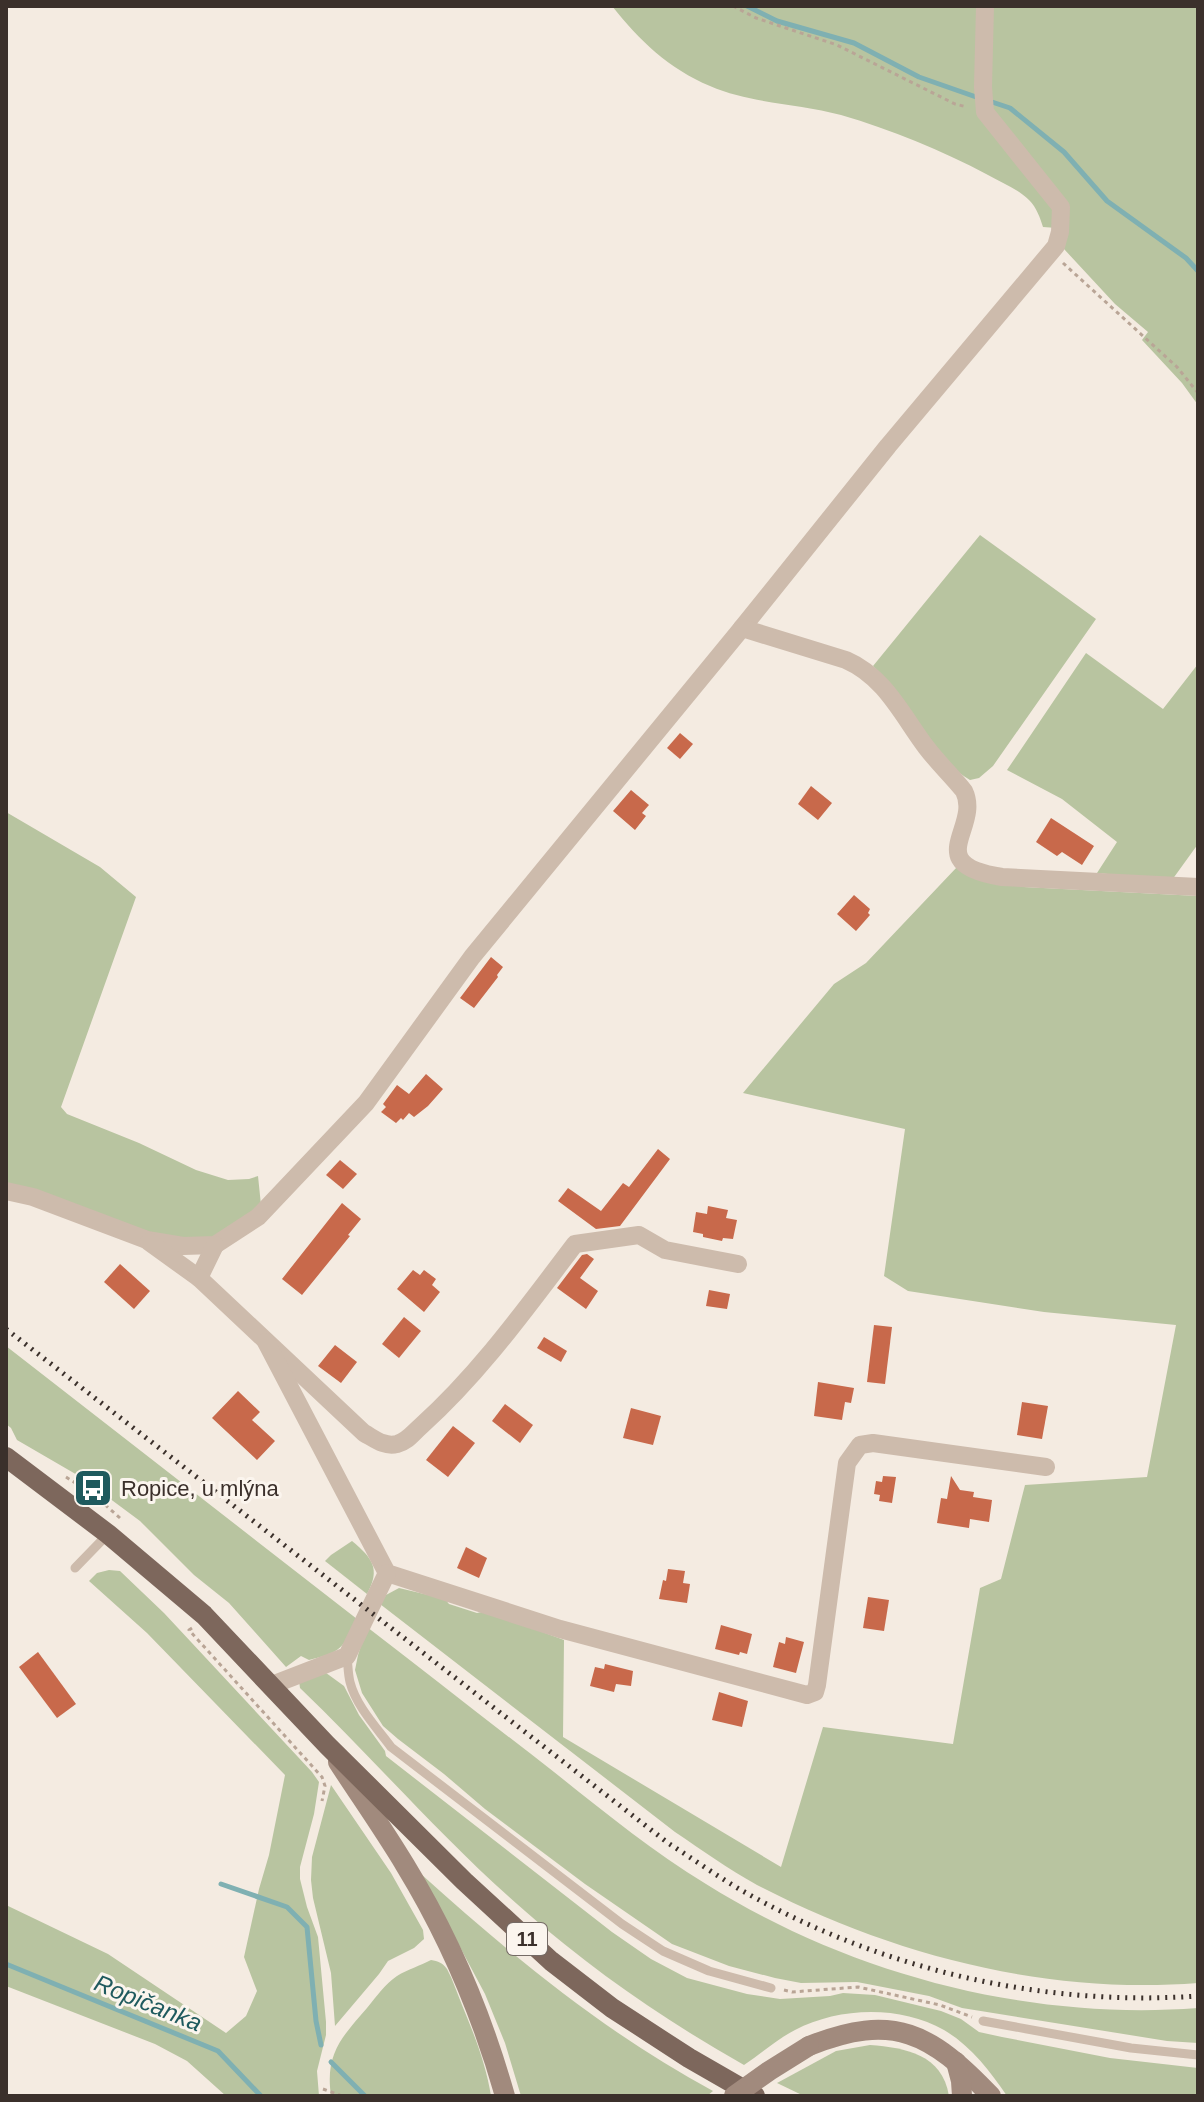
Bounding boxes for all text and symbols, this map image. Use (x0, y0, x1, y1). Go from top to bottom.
bus stop icon: Ropice, u mlýna (72, 1467, 114, 1509)
place label: Ropice, u mlýna (121, 1476, 280, 1501)
road number: 11 (507, 1923, 547, 1955)
water label: Ropičanka (91, 1969, 206, 2036)

